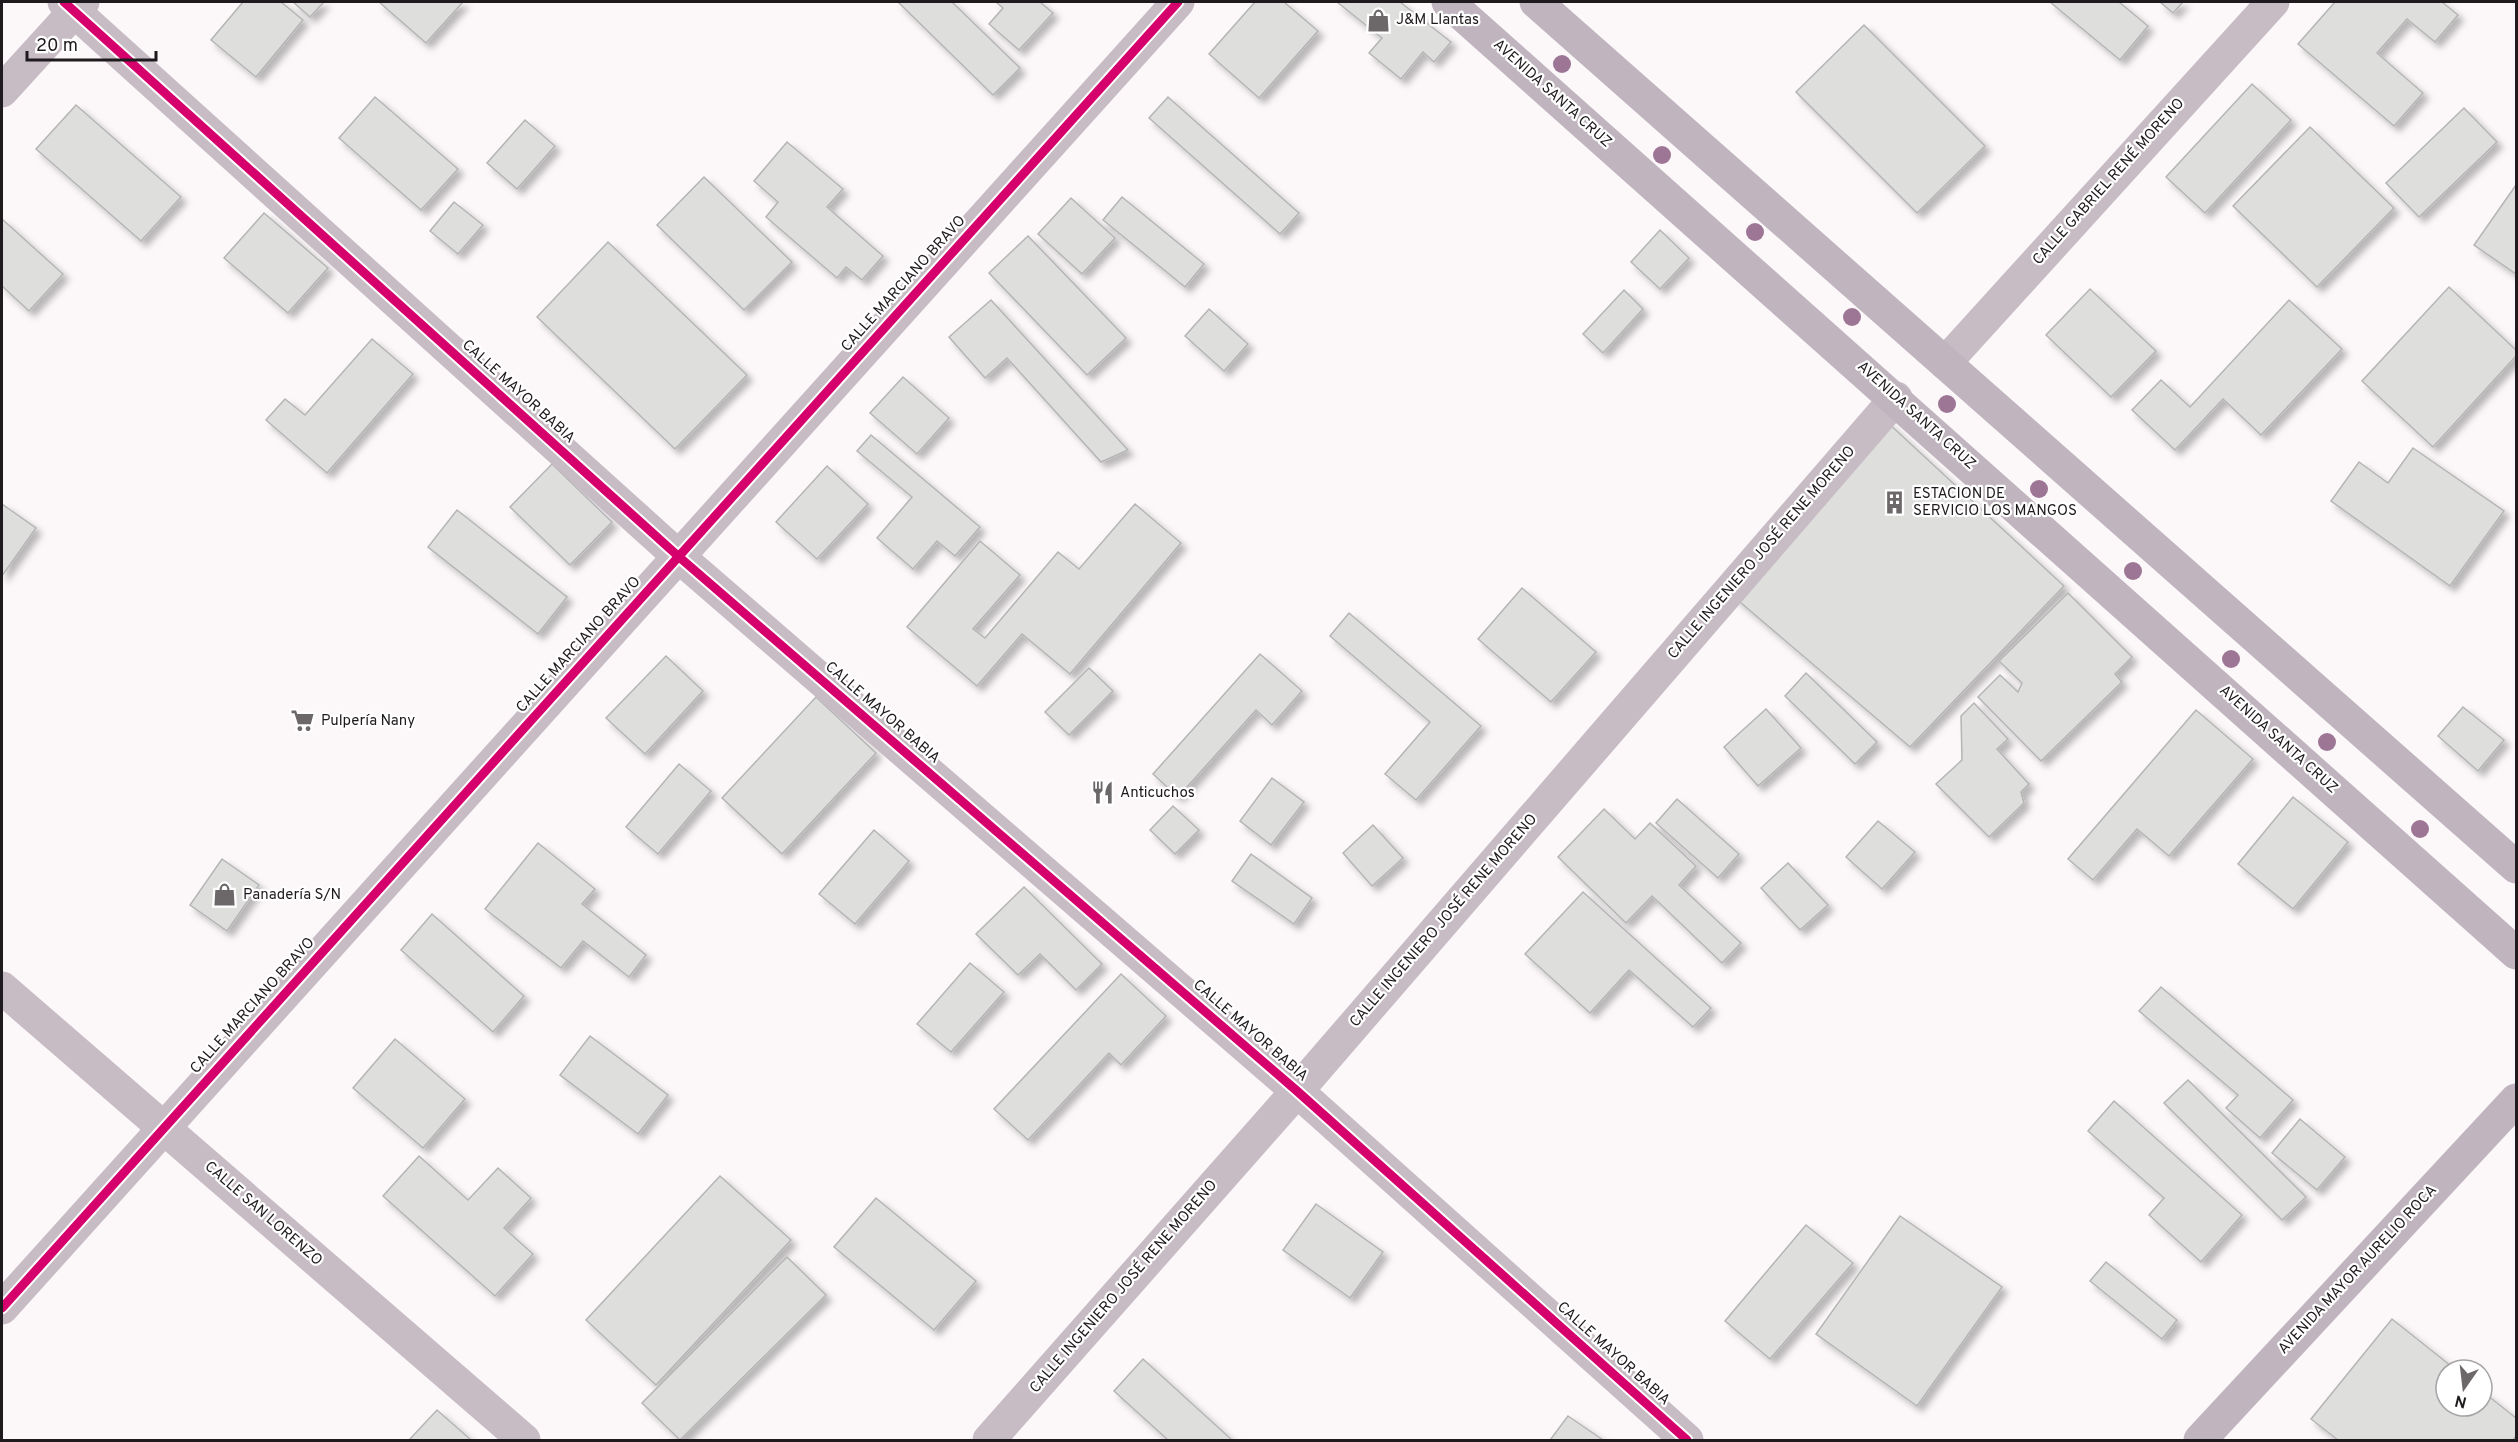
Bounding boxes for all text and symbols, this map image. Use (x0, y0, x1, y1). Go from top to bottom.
shop icon: J&M Llantas (1365, 7, 1391, 33)
place label: J&M Llantas (1396, 11, 1479, 30)
scale bar (27, 24, 156, 62)
text: 20 m (36, 35, 78, 58)
street label: AVENIDA SANTA CRUZ (1489, 36, 1615, 152)
street label: CALLE GABRIEL RENÉ MORENO (2028, 94, 2189, 269)
street label: CALLE MARCIANO BRAVO (838, 212, 970, 356)
street label: CALLE MAYOR BABIA (457, 336, 579, 448)
street label: AVENIDA SANTA CRUZ (1853, 358, 1979, 474)
street label: CALLE INGENIERO JOSÉ RENE MORENO (1663, 442, 1860, 664)
place label: ESTACION DE SERVICIO LOS MANGOS (1913, 485, 2077, 521)
building icon: ESTACION DE SERVICIO LOS MANGOS (1882, 490, 1908, 516)
street label: CALLE MARCIANO BRAVO (513, 573, 645, 717)
street label: CALLE MAYOR BABIA (821, 658, 943, 768)
street label: AVENIDA SANTA CRUZ (2215, 682, 2341, 798)
supermarket icon: Pulpería Nany (290, 708, 316, 734)
place label: Pulpería Nany (321, 712, 415, 731)
restaurant icon: Anticuchos (1089, 780, 1115, 806)
place label: Anticuchos (1120, 784, 1195, 803)
street label: CALLE INGENIERO JOSÉ RENE MORENO (1345, 810, 1542, 1032)
shop icon: Panadería S/N (212, 882, 238, 908)
place label: Panadería S/N (243, 886, 341, 905)
street label: CALLE MARCIANO BRAVO (187, 934, 319, 1078)
street label: CALLE MAYOR BABIA (1189, 976, 1311, 1086)
street label: CALLE SAN LORENZO (200, 1158, 326, 1270)
street label: CALLE INGENIERO JOSÉ RENE MORENO (1025, 1176, 1222, 1398)
street label: AVENIDA MAYOR AURELIO ROCA (2274, 1181, 2442, 1359)
street label: CALLE MAYOR BABIA (1552, 1298, 1674, 1410)
north arrow (2434, 1358, 2494, 1418)
text: N (2453, 1390, 2469, 1412)

